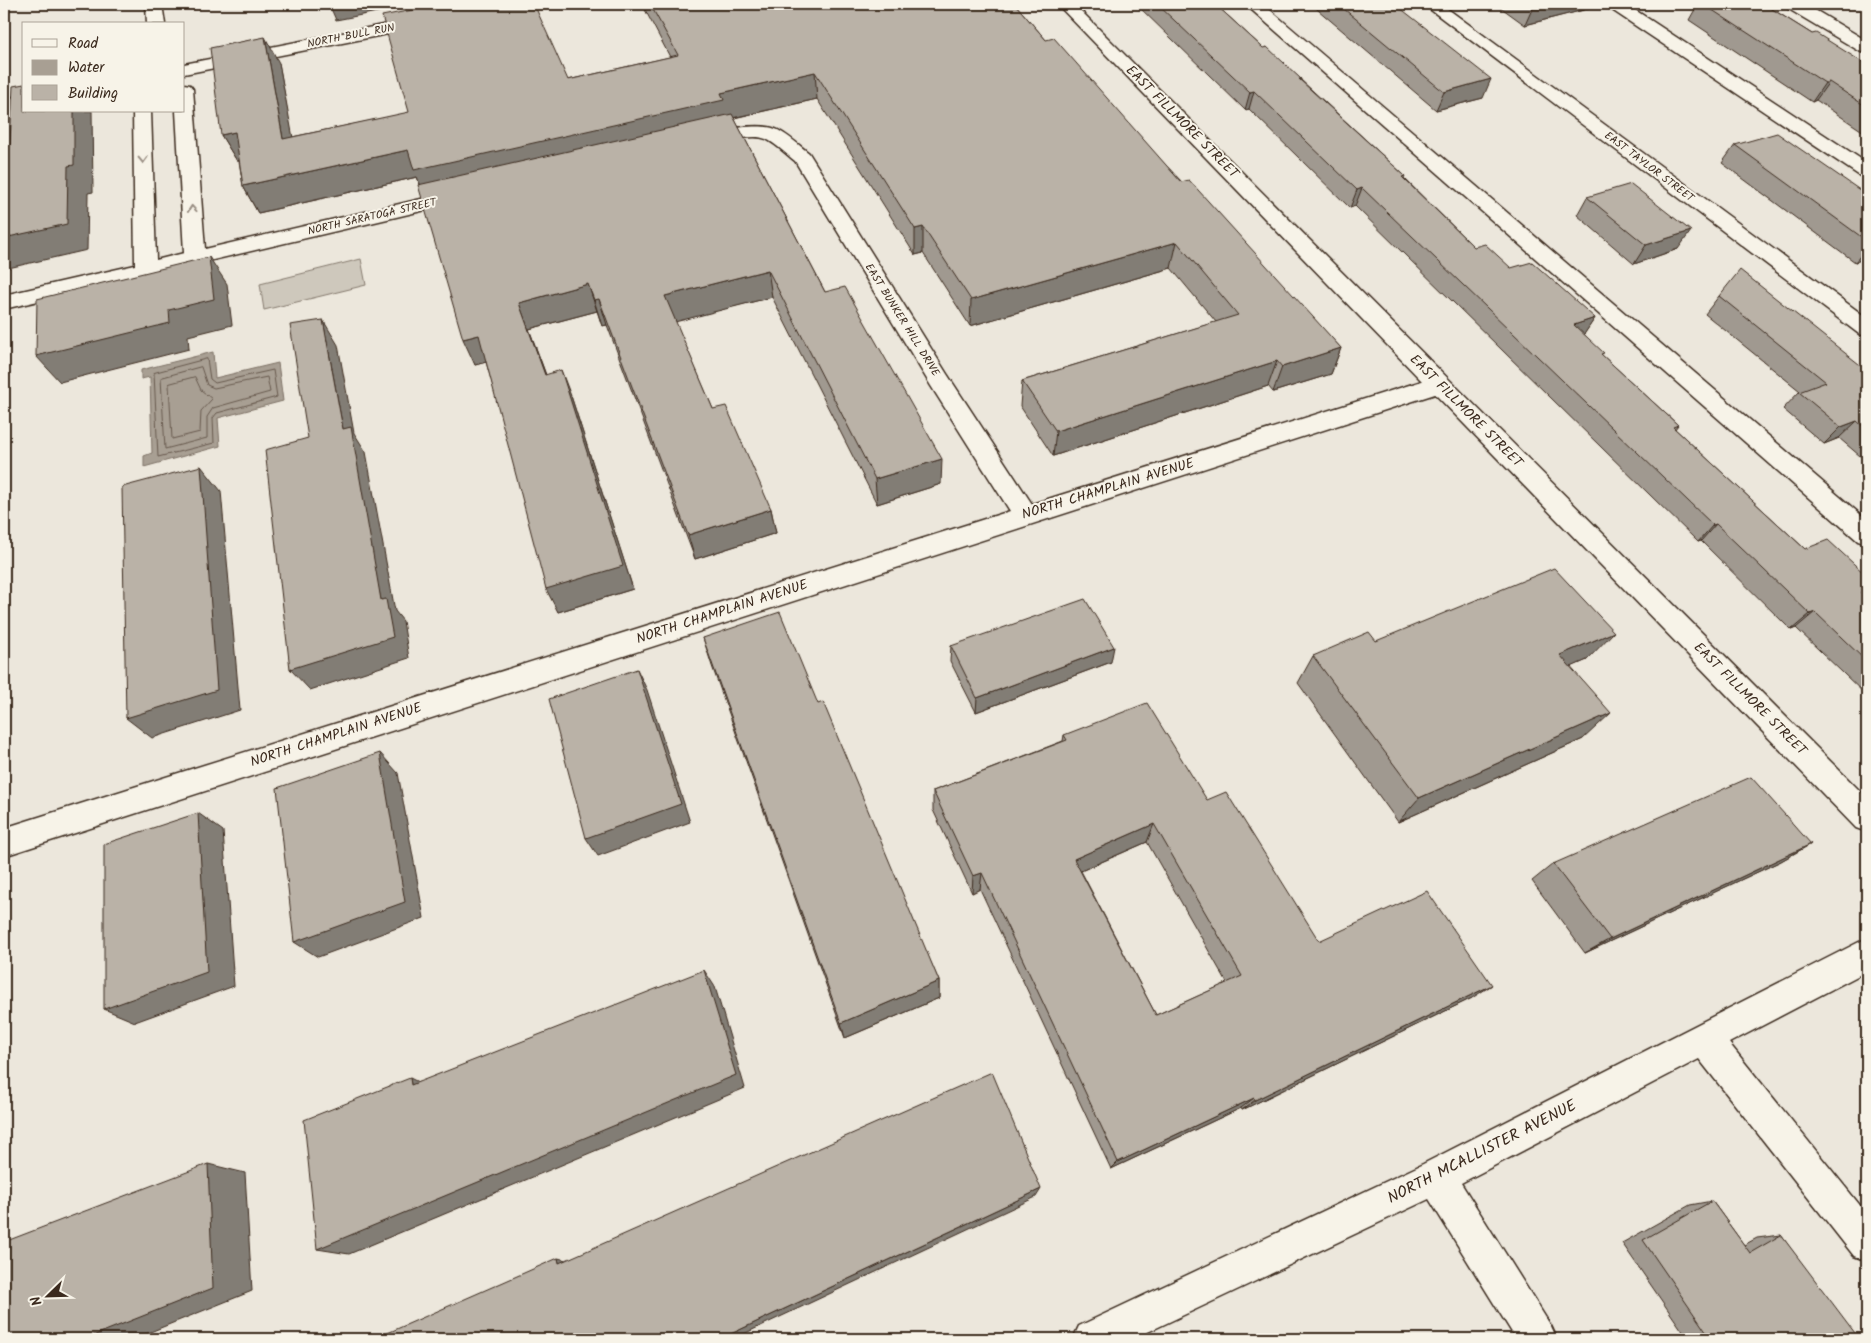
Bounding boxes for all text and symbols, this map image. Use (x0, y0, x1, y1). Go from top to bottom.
street label: NORTH BULL RUN (306, 19, 397, 53)
legend (22, 22, 185, 112)
text: Road (68, 32, 99, 56)
text: Water (68, 56, 105, 80)
street label: EAST FILLMORE STREET (1120, 60, 1245, 185)
text: Building (68, 82, 118, 106)
street label: EAST TAYLOR STREET (1600, 127, 1699, 208)
one-way arrow (138, 156, 149, 164)
street label: NORTH SARATOGA STREET (306, 193, 439, 241)
one-way arrow (186, 205, 197, 213)
street label: EAST BUNKER HILL DRIVE (860, 260, 945, 381)
street label: EAST FILLMORE STREET (1404, 349, 1529, 474)
street label: NORTH CHAMPLAIN AVENUE (1019, 452, 1198, 526)
street label: NORTH CHAMPLAIN AVENUE (633, 574, 811, 650)
street label: EAST FILLMORE STREET (1688, 637, 1813, 762)
street label: NORTH CHAMPLAIN AVENUE (247, 697, 425, 773)
street label: NORTH MCALLISTER AVENUE (1383, 1093, 1582, 1211)
north arrow (22, 1270, 72, 1320)
text: N (25, 1292, 49, 1309)

